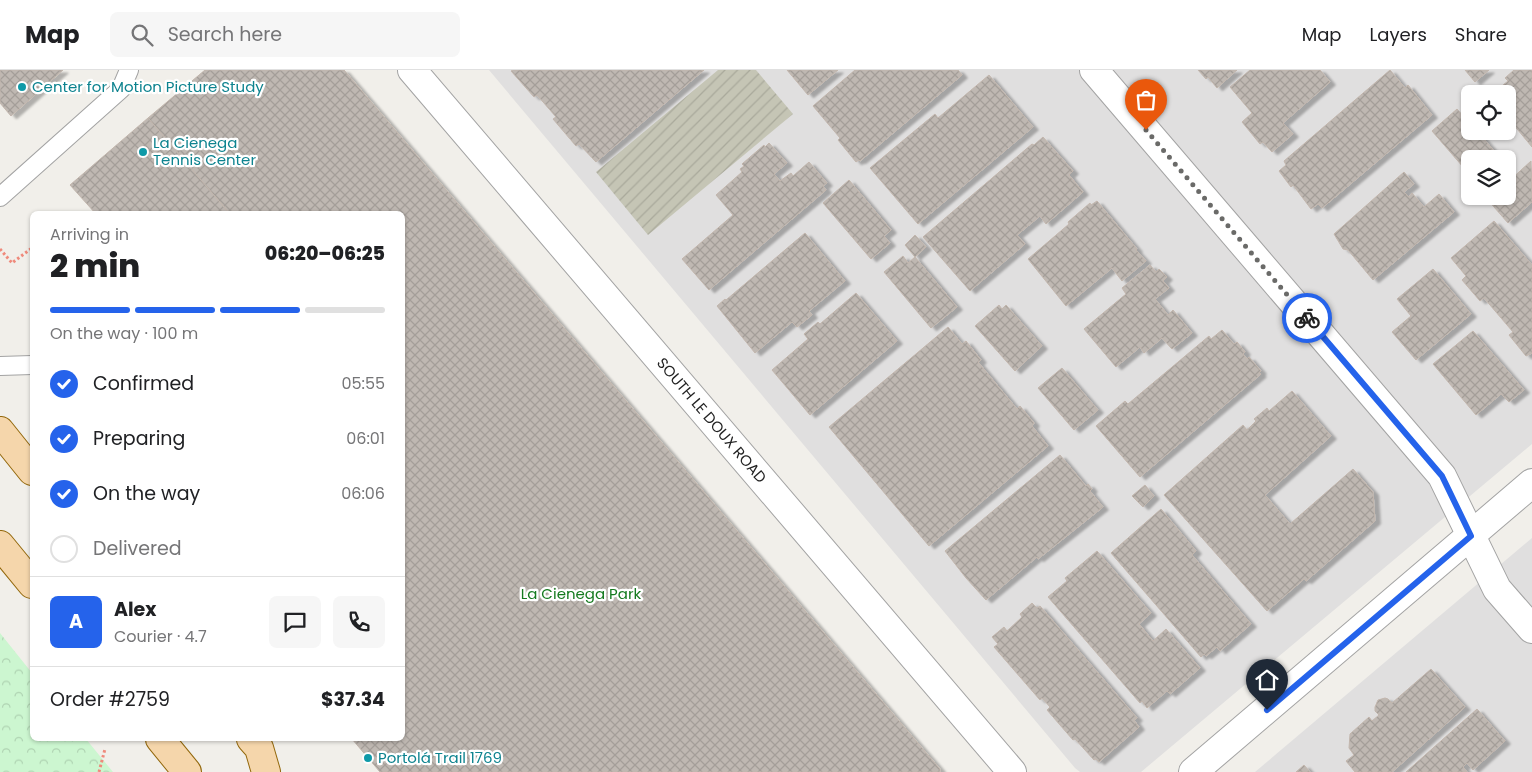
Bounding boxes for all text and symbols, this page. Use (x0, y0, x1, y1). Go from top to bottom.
search box (110, 12, 460, 57)
text: Map (25, 18, 80, 51)
icon: search (128, 21, 156, 49)
text: Search here (168, 21, 282, 48)
text: Map (1302, 22, 1342, 47)
text: Layers (1370, 22, 1427, 47)
text: Share (1455, 22, 1507, 47)
place label: Center for Motion Picture Study (32, 76, 264, 97)
pin (1125, 79, 1167, 130)
marker: Center for Motion Picture Study (16, 81, 28, 93)
map controls (1461, 85, 1516, 205)
button: locate (1461, 85, 1516, 140)
icon: bag (1132, 86, 1160, 114)
place label: La Cienega Tennis Center (153, 132, 256, 170)
marker: La Cienega Tennis Center (137, 146, 149, 158)
button: layers (1461, 150, 1516, 205)
text: Arriving in (50, 223, 129, 246)
text: 06:20–06:25 (265, 240, 385, 267)
text: 2 min (50, 243, 140, 288)
courier (1282, 293, 1332, 343)
icon: bike (1293, 304, 1321, 332)
text: On the way · 100 m (50, 322, 198, 345)
street label: SOUTH LE DOUX ROAD (652, 353, 772, 487)
icon: check (50, 370, 78, 398)
text: Confirmed (93, 370, 194, 397)
text: 05:55 (341, 372, 385, 395)
icon: check (50, 425, 78, 453)
text: Preparing (93, 425, 185, 452)
text: 06:01 (346, 427, 385, 450)
icon: check (50, 480, 78, 508)
text: On the way (93, 480, 200, 507)
text: 06:06 (341, 482, 385, 505)
text: Delivered (93, 535, 182, 562)
park label: La Cienega Park (521, 583, 642, 604)
text: Alex (114, 596, 156, 623)
button: chat (269, 596, 321, 648)
button: phone (333, 596, 385, 648)
text: A (69, 608, 83, 635)
text: Courier · 4.7 (114, 625, 207, 648)
pin (1246, 659, 1288, 710)
icon: home (1253, 666, 1281, 694)
text: Order #2759 (50, 686, 170, 713)
text: $37.34 (321, 686, 385, 713)
place label: Portolá Trail 1769 (378, 747, 502, 768)
marker: Portolá Trail 1769 (362, 752, 374, 764)

